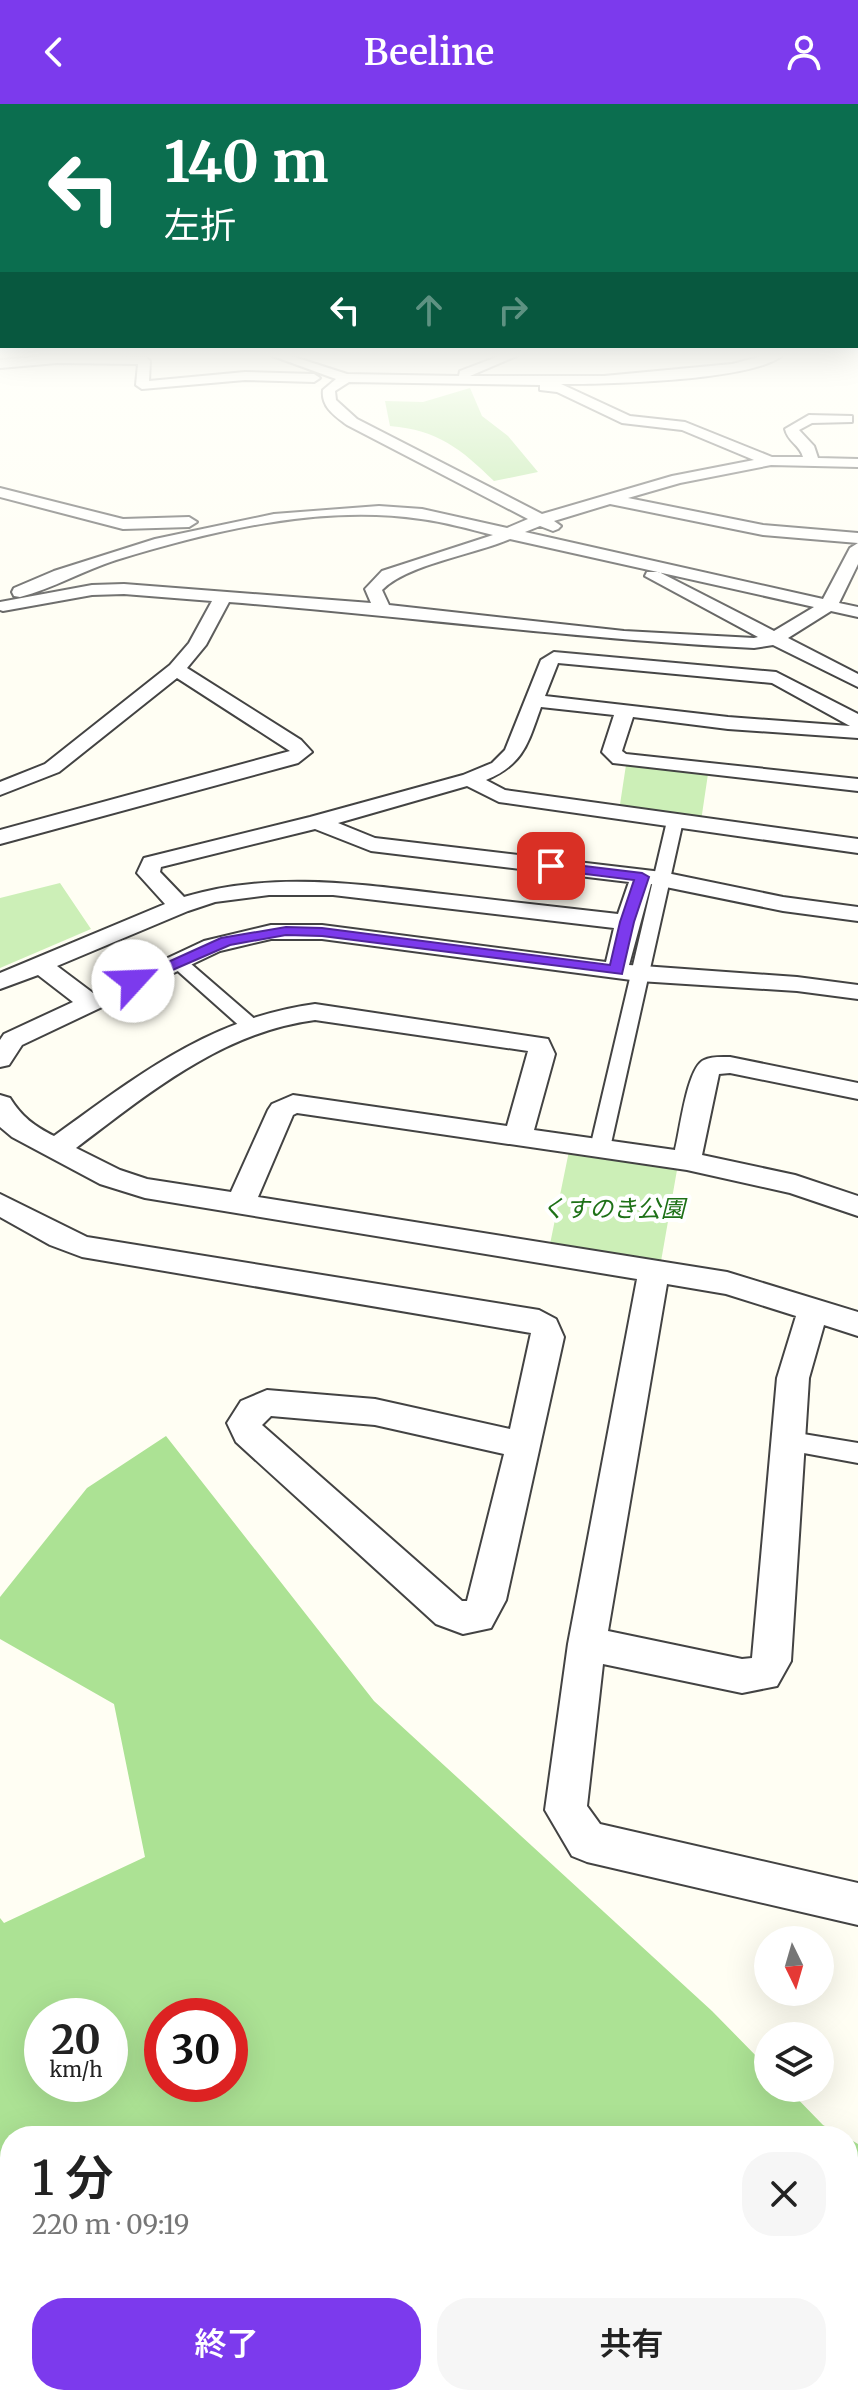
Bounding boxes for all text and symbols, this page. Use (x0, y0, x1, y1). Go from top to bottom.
icon: back (32, 30, 76, 74)
text: Beeline (364, 30, 494, 75)
icon: person (782, 30, 826, 74)
text: 140 m (164, 127, 329, 197)
icon: left (32, 136, 136, 240)
text: 左折 (164, 203, 236, 248)
icon: left (323, 288, 367, 332)
icon: ahead (407, 288, 451, 332)
icon: right (491, 288, 535, 332)
pin (517, 832, 585, 900)
icon: arrive (529, 844, 573, 888)
position arrow (91, 939, 175, 1023)
park label: くすのき公園 (541, 1193, 688, 1224)
north arrow (754, 1926, 834, 2006)
map controls (754, 1926, 834, 2102)
speed limit sign: 30 (144, 1998, 248, 2102)
text: 20 (51, 2015, 101, 2065)
button: layers (754, 2022, 834, 2102)
text: km/h (50, 2057, 102, 2082)
text: 1 分 (32, 2148, 113, 2208)
button: close (742, 2152, 826, 2236)
text: 220 m · 09:19 (32, 2208, 189, 2241)
button: 終了 (32, 2298, 421, 2390)
button: 共有 (437, 2298, 826, 2390)

